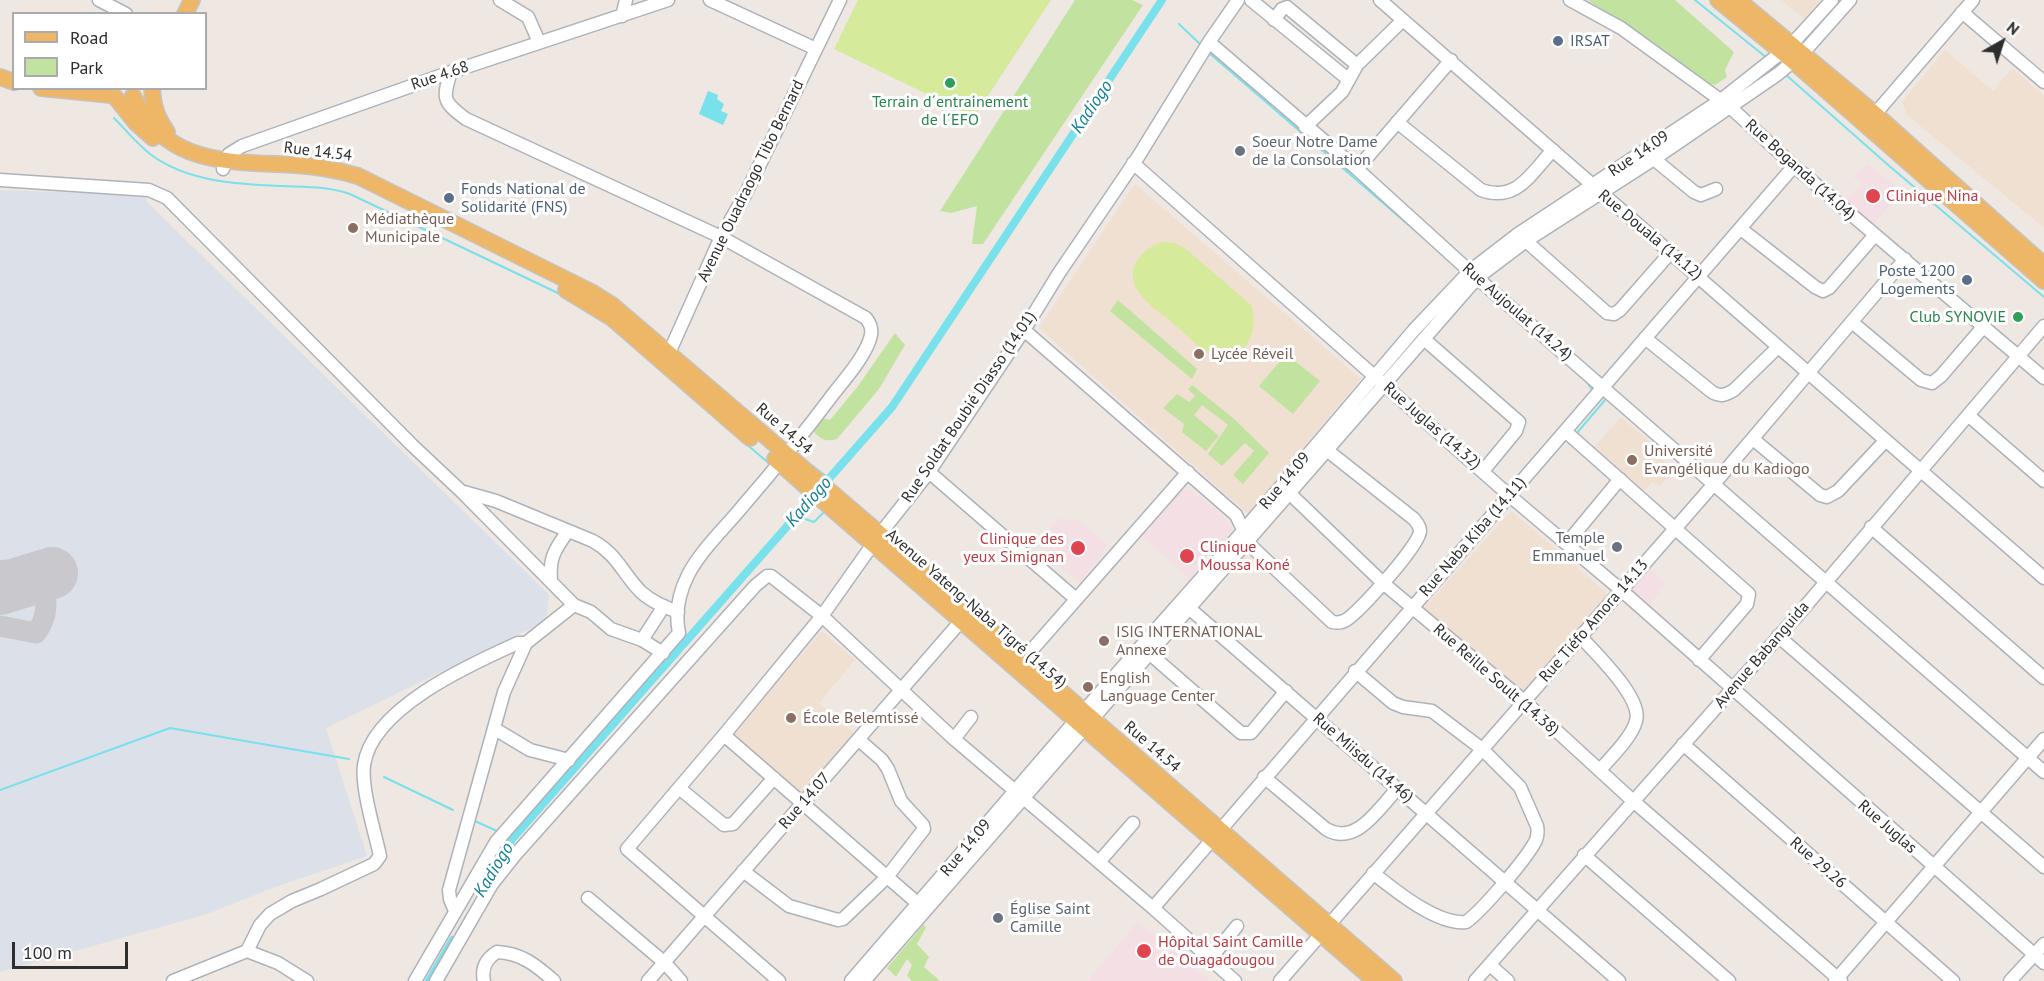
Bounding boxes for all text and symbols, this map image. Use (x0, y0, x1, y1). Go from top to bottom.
legend (12, 12, 207, 90)
north arrow (1972, 12, 2032, 72)
text: N (2003, 17, 2024, 39)
text: Road (70, 26, 108, 49)
place label: IRSAT (1570, 31, 1610, 51)
marker: IRSAT (1551, 34, 1565, 48)
text: Park (70, 56, 103, 79)
street label: Rue 4.68 (409, 57, 471, 95)
marker: Terrain d´entrainement de l´EFO (943, 76, 957, 90)
water label: Kadiogo (1066, 76, 1118, 138)
street label: Avenue Ouadraogo Tibo Bernard (694, 77, 808, 285)
place label: Terrain d´entrainement de l´EFO (872, 92, 1028, 130)
street label: Rue Boganda (14.04) (1741, 115, 1859, 225)
street label: Rue 14.09 (1605, 127, 1673, 181)
place label: Soeur Notre Dame de la Consolation (1252, 132, 1378, 170)
street label: Rue 14.54 (283, 138, 353, 166)
marker: Soeur Notre Dame de la Consolation (1233, 144, 1247, 158)
place label: Fonds National de Solidarité (FNS) (461, 179, 586, 217)
street label: Rue Douala (14.12) (1594, 186, 1706, 284)
place label: Clinique Nina (1886, 186, 1978, 206)
marker: Clinique Nina (1864, 187, 1882, 205)
marker: Fonds National de Solidarité (FNS) (442, 191, 456, 205)
place label: Médiathèque Municipale (365, 209, 454, 247)
marker: Médiathèque Municipale (346, 221, 360, 235)
street label: Rue Aujoulat (14.24) (1458, 259, 1576, 365)
place label: Poste 1200 Logements (1879, 261, 1955, 299)
marker: Poste 1200 Logements (1960, 273, 1974, 287)
place label: Club SYNOVIE (1910, 307, 2006, 327)
street label: Rue Soldat Boubié Diasso (14.01) (898, 308, 1040, 506)
marker: Club SYNOVIE (2011, 310, 2025, 324)
place label: Lycée Réveil (1211, 344, 1293, 364)
marker: Lycée Réveil (1192, 347, 1206, 361)
street label: Rue Juglas (14.32) (1379, 378, 1485, 474)
street label: Rue 14.54 (752, 399, 816, 459)
place label: Université Evangélique du Kadiogo (1644, 441, 1810, 479)
street label: Rue 14.09 (1256, 449, 1314, 513)
marker: Université Evangélique du Kadiogo (1625, 453, 1639, 467)
water label: Kadiogo (781, 472, 837, 532)
street label: Rue Naba Kiba (14.11) (1416, 473, 1530, 601)
street label: Avenue Yateng-Naba Tigré (14.54) (882, 525, 1070, 693)
place label: Temple Emmanuel (1532, 528, 1605, 566)
place label: Clinique des yeux Simignan (963, 529, 1064, 567)
place label: Clinique Moussa Koné (1200, 537, 1290, 575)
marker: Clinique des yeux Simignan (1069, 539, 1087, 557)
marker: Temple Emmanuel (1610, 540, 1624, 554)
marker: Clinique Moussa Koné (1178, 547, 1196, 565)
street label: Rue Tiéfo Amora 14.13 (1535, 556, 1653, 686)
street label: Avenue Babanguida (1711, 598, 1813, 712)
street label: Rue Reille Soult (14.38) (1429, 620, 1563, 740)
place label: ISIG INTERNATIONAL Annexe (1116, 622, 1262, 660)
marker: ISIG INTERNATIONAL Annexe (1097, 634, 1111, 648)
place label: English Language Center (1100, 668, 1215, 706)
marker: English Language Center (1081, 680, 1095, 694)
place label: École Belemtissé (803, 708, 919, 728)
street label: Rue Miisdu (14.46) (1309, 709, 1417, 807)
marker: École Belemtissé (784, 711, 798, 725)
street label: Rue 14.54 (1120, 717, 1184, 777)
street label: Rue 14.07 (775, 769, 835, 833)
street label: Rue Juglas (1854, 796, 1920, 858)
street label: Rue 14.09 (937, 816, 995, 880)
street label: Rue 29.26 (1786, 833, 1850, 893)
water label: Kadiogo (469, 839, 519, 901)
place label: Église Saint Camille (1010, 899, 1090, 937)
marker: Église Saint Camille (991, 911, 1005, 925)
scale bar (15, 930, 130, 968)
place label: Hôpital Saint Camille de Ouagadougou (1158, 932, 1303, 970)
text: 100 m (23, 941, 72, 964)
marker: Hôpital Saint Camille de Ouagadougou (1135, 942, 1153, 960)

